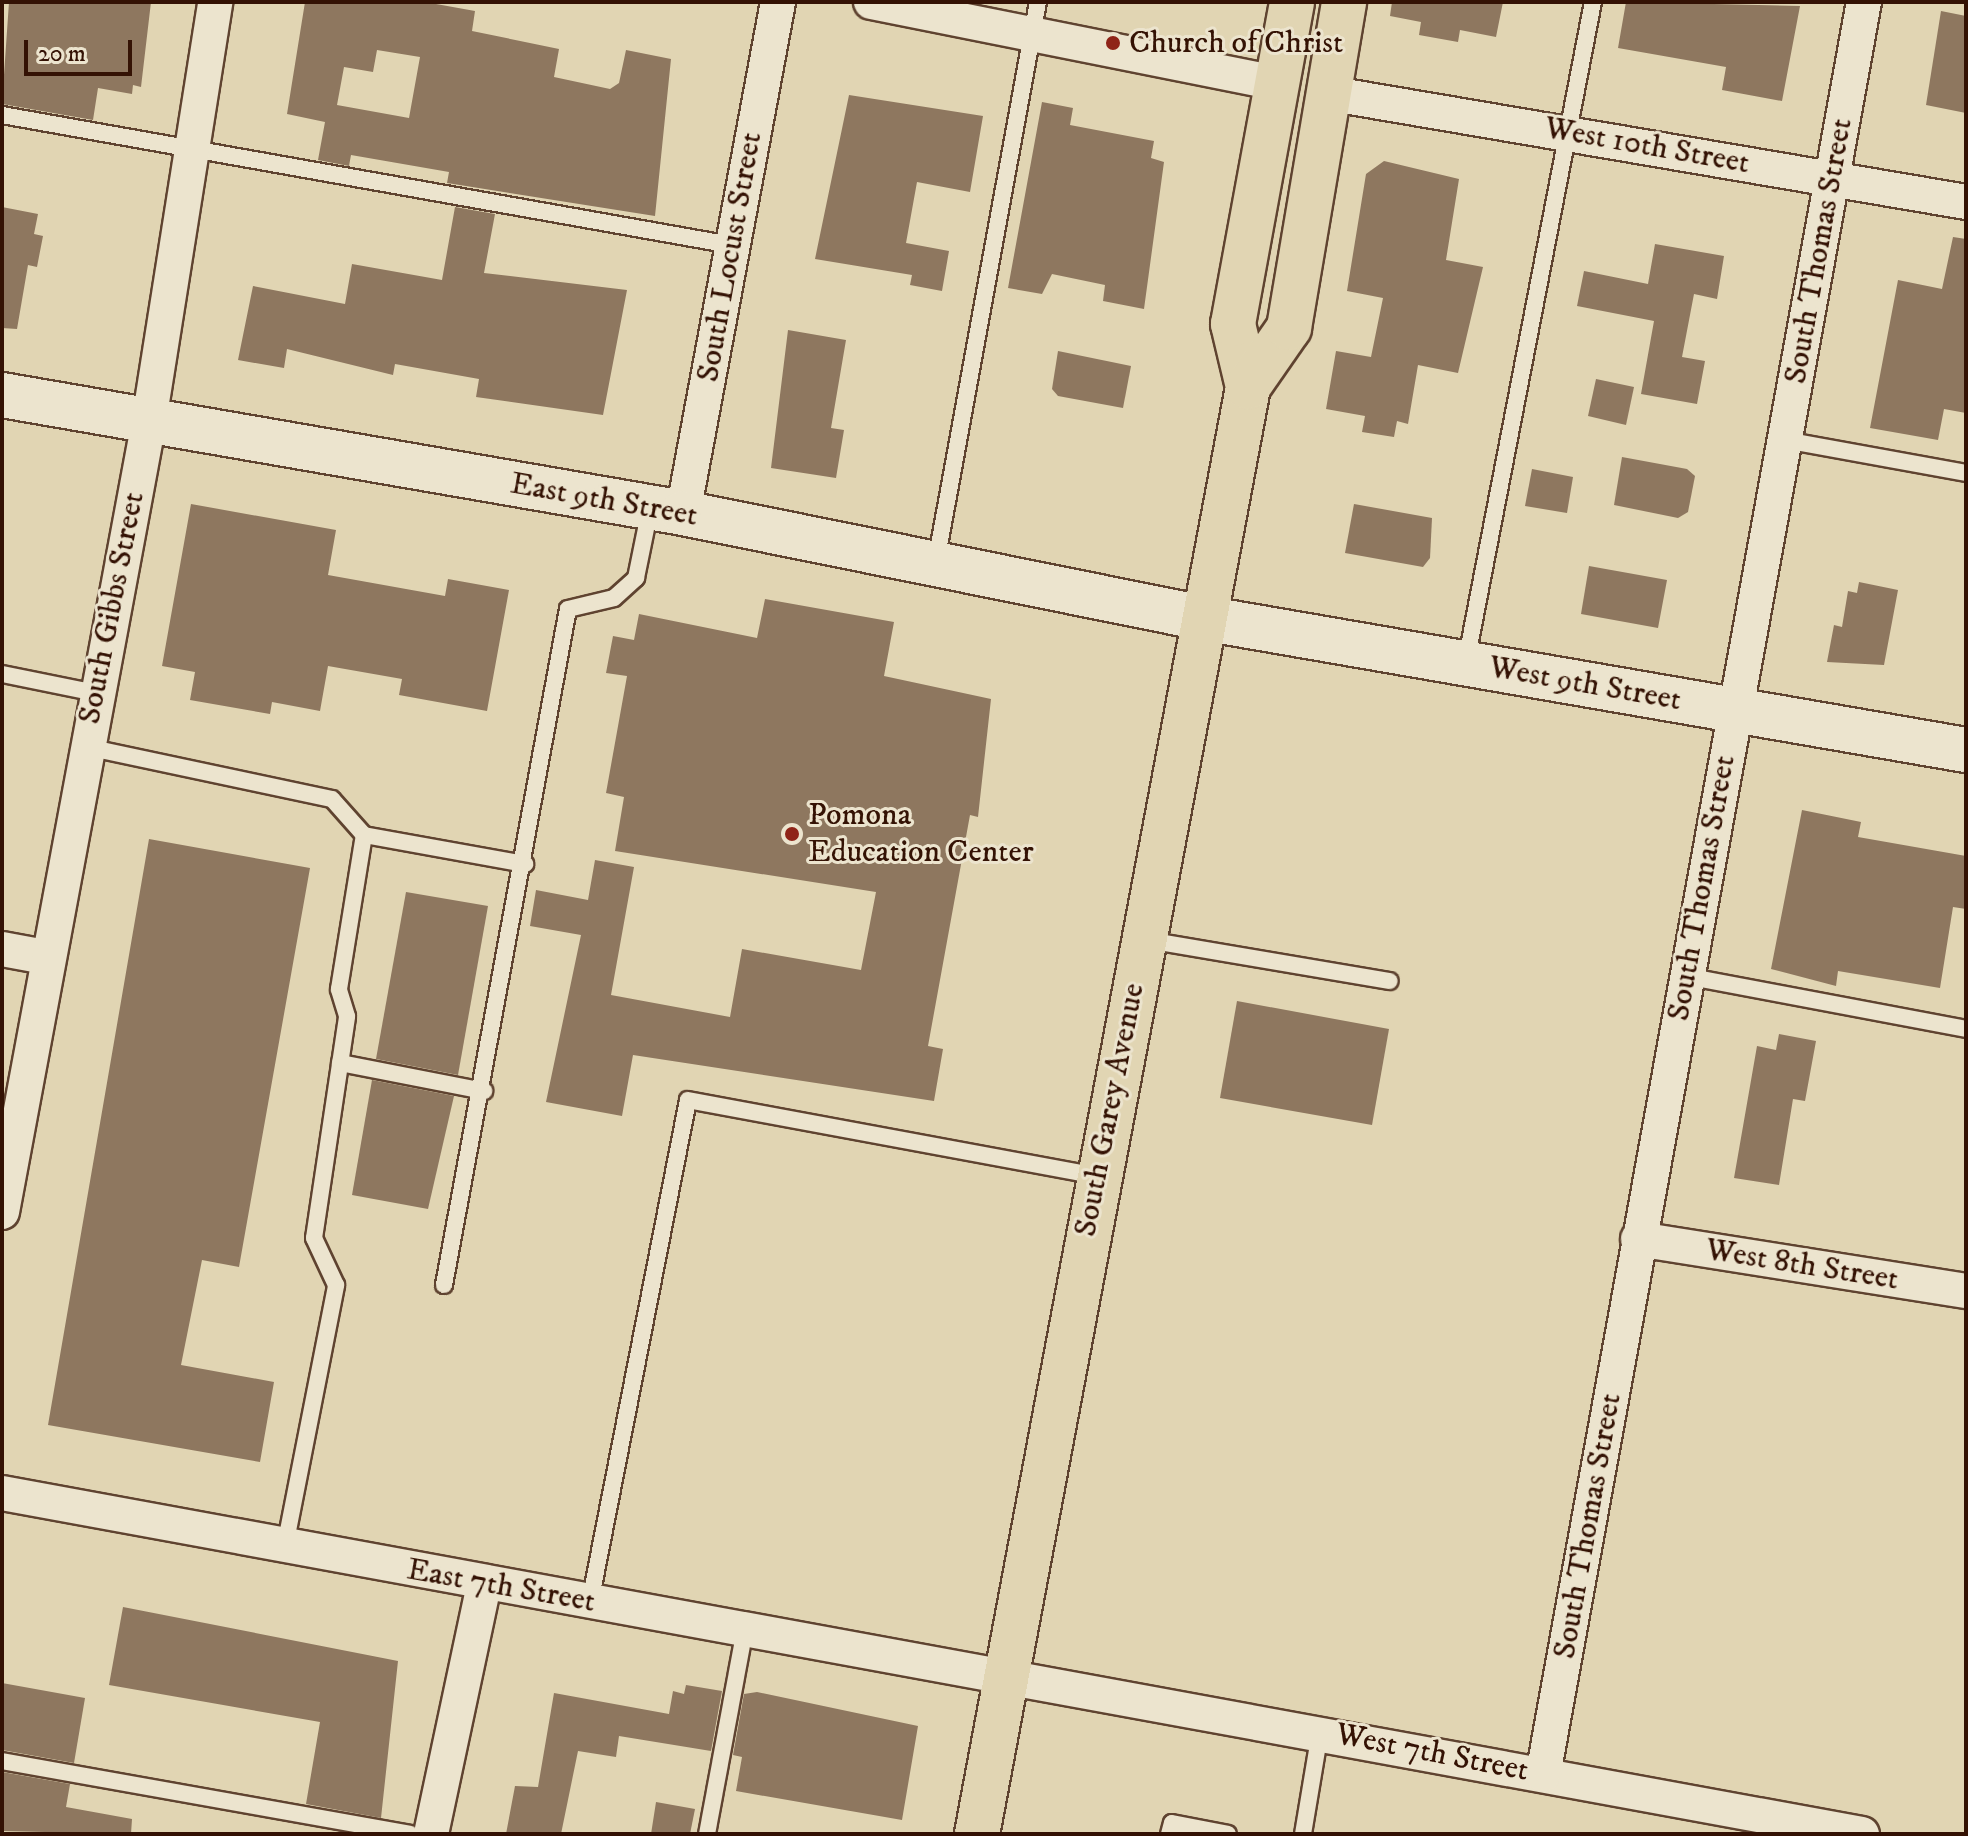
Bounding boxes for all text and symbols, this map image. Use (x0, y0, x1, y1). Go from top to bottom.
scale bar (28, 24, 136, 74)
place label: Church of Christ (1129, 24, 1343, 62)
marker: Church of Christ (1104, 34, 1122, 52)
text: 20 m (38, 39, 86, 69)
street label: West 10th Street (1542, 109, 1752, 183)
street label: South Thomas Street (1777, 115, 1861, 387)
street label: South Locust Street (689, 129, 771, 385)
street label: East 9th Street (507, 465, 701, 535)
street label: South Gibbs Street (71, 489, 153, 727)
street label: West 9th Street (1486, 648, 1684, 720)
street label: South Thomas Street (1660, 752, 1744, 1024)
place label: Pomona Education Center (808, 797, 1034, 872)
marker: Pomona Education Center (783, 825, 801, 843)
street label: South Garey Avenue (1067, 980, 1153, 1240)
street label: West 8th Street (1703, 1231, 1901, 1299)
street label: South Thomas Street (1546, 1390, 1630, 1662)
street label: East 7th Street (404, 1551, 598, 1621)
street label: West 7th Street (1332, 1716, 1532, 1790)

